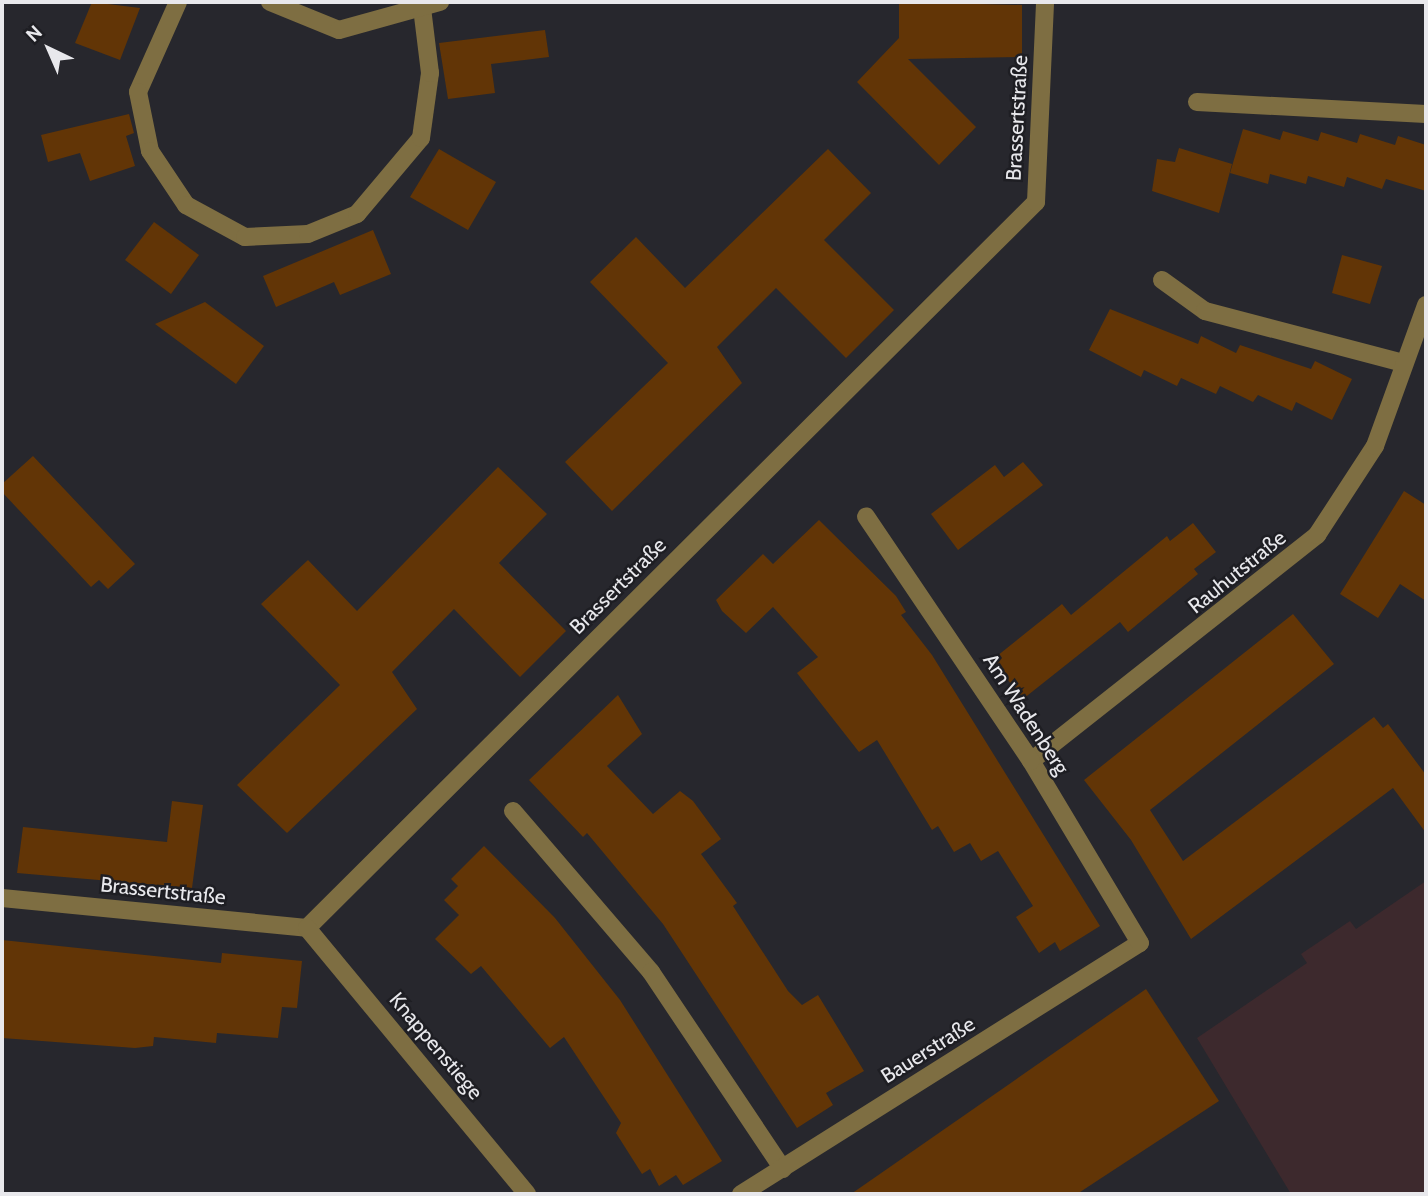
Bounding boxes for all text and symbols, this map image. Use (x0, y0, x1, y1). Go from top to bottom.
north arrow (14, 14, 84, 84)
text: N (21, 21, 47, 46)
street label: Brassertstraße (1001, 54, 1033, 182)
street label: Rauhutstraße (1183, 525, 1291, 619)
street label: Brassertstraße (565, 533, 671, 639)
street label: Am Wadenberg (978, 649, 1074, 779)
street label: Brassertstraße (99, 872, 227, 910)
street label: Knappenstiege (384, 987, 488, 1105)
street label: Bauerstraße (876, 1011, 980, 1089)

